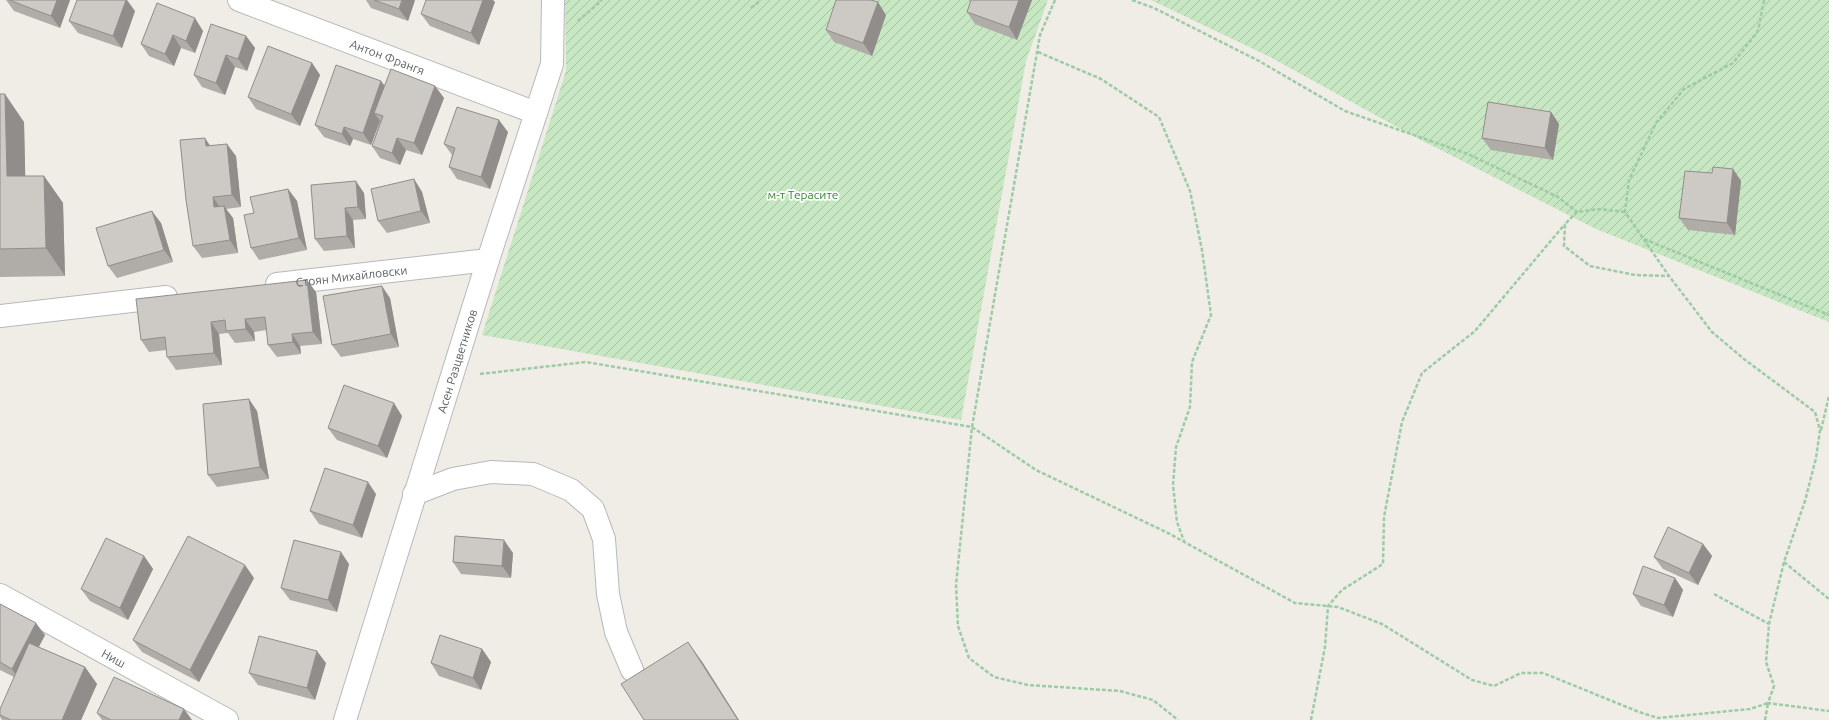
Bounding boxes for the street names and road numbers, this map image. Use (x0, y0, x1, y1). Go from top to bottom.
street label: Антон Франгя (348, 36, 427, 77)
street label: Стоян Михайловски (295, 263, 408, 288)
street label: Асен Разцветников (434, 307, 479, 414)
street label: Ниш (100, 646, 128, 669)

